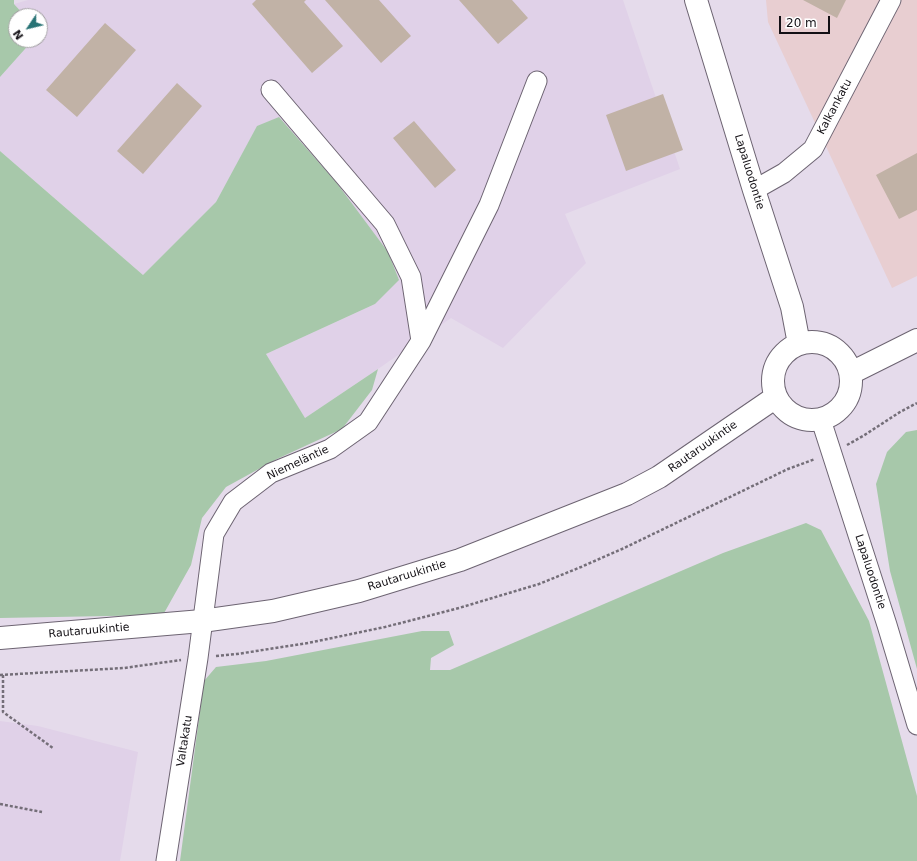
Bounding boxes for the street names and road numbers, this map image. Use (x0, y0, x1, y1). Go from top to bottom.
street label: Kalkankatu (815, 77, 855, 137)
street label: Lapaluodontie (731, 133, 767, 211)
street label: Rautaruukintie (666, 418, 740, 476)
street label: Niemeläntie (265, 443, 331, 483)
street label: Lapaluodontie (852, 533, 888, 611)
street label: Rautaruukintie (366, 558, 448, 594)
street label: Rautaruukintie (48, 621, 130, 641)
street label: Valtakatu (174, 714, 196, 768)

